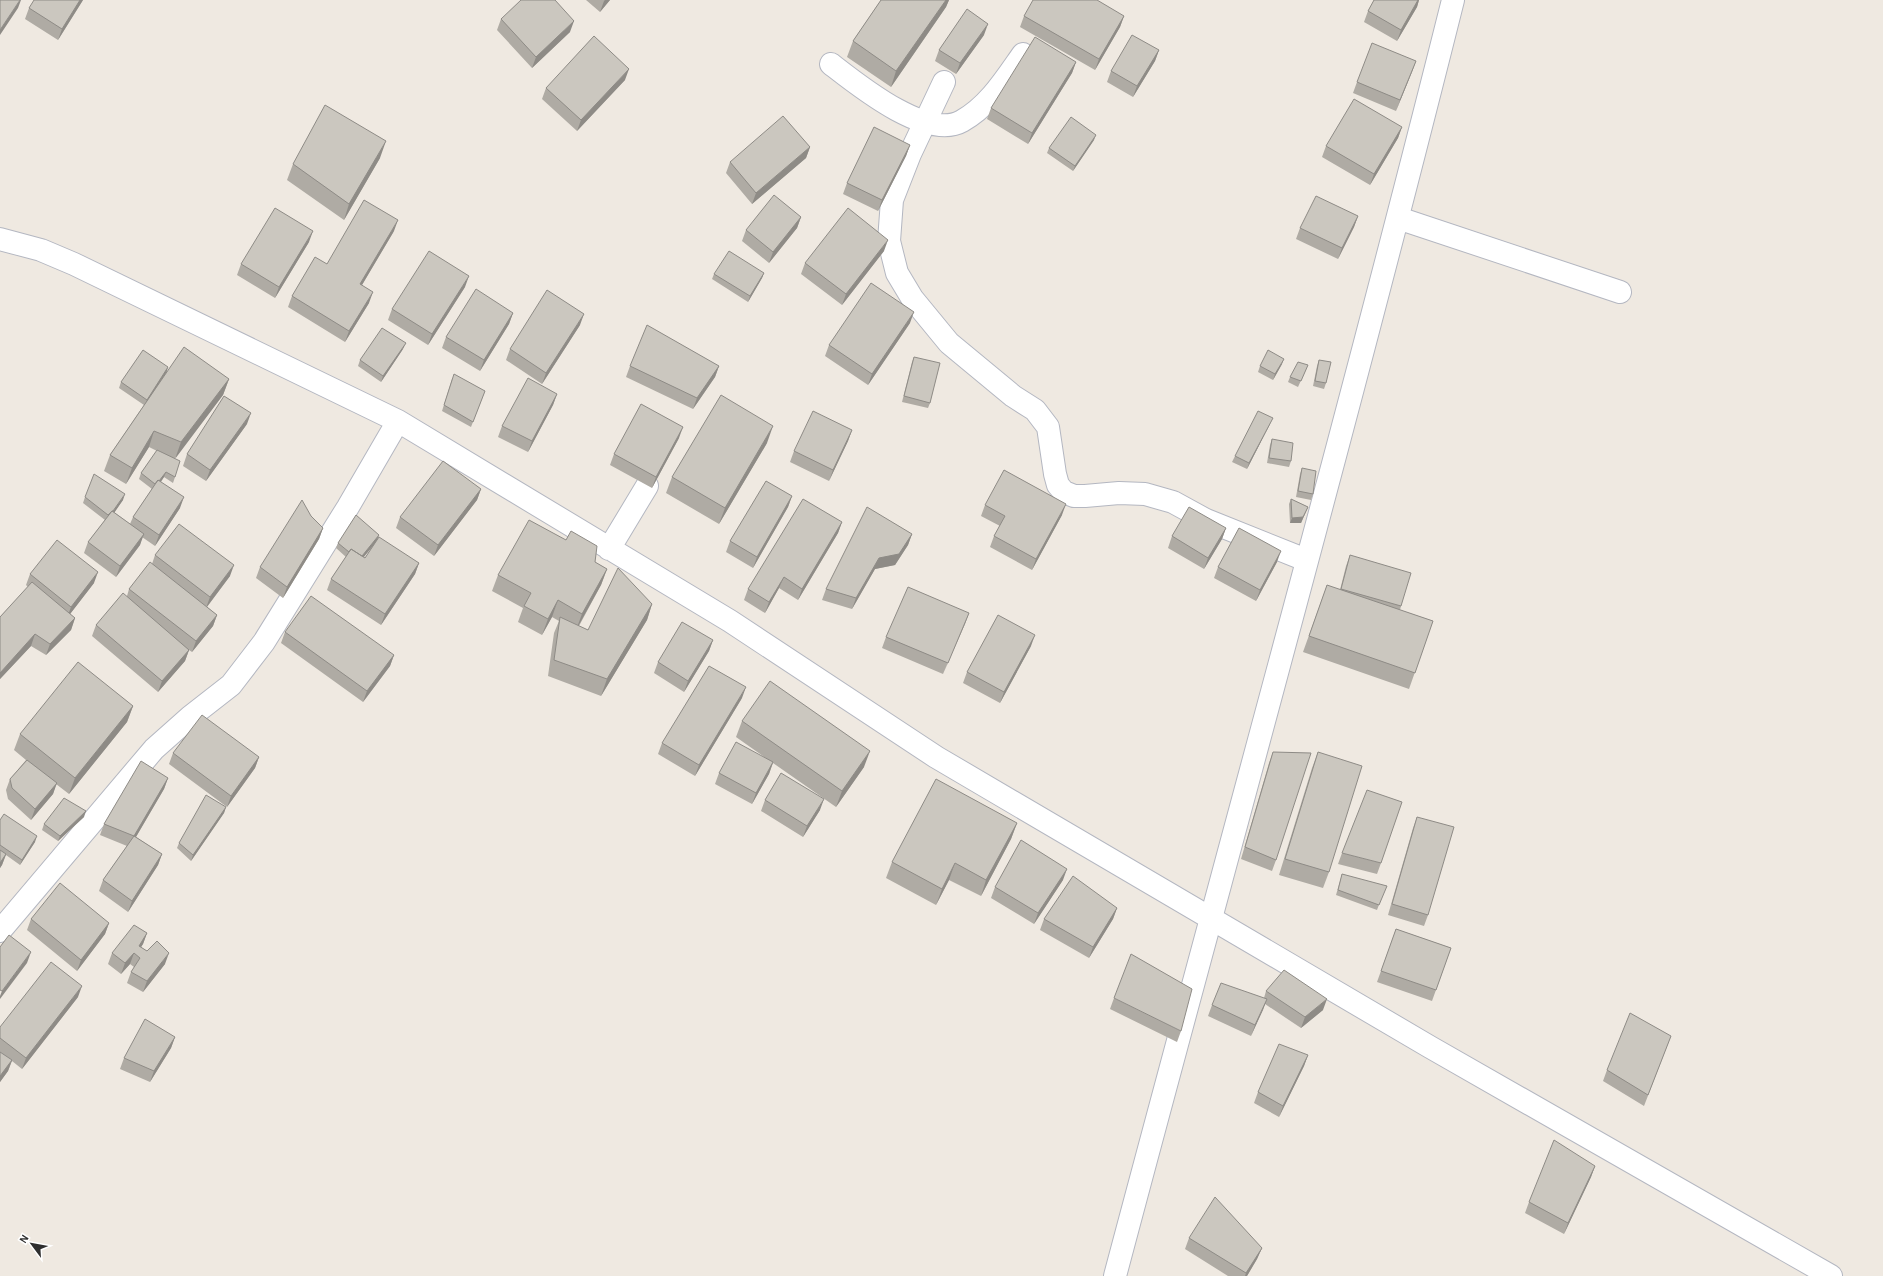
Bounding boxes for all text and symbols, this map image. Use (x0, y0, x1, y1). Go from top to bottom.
north arrow (12, 1224, 52, 1264)
text: N (17, 1233, 31, 1245)

